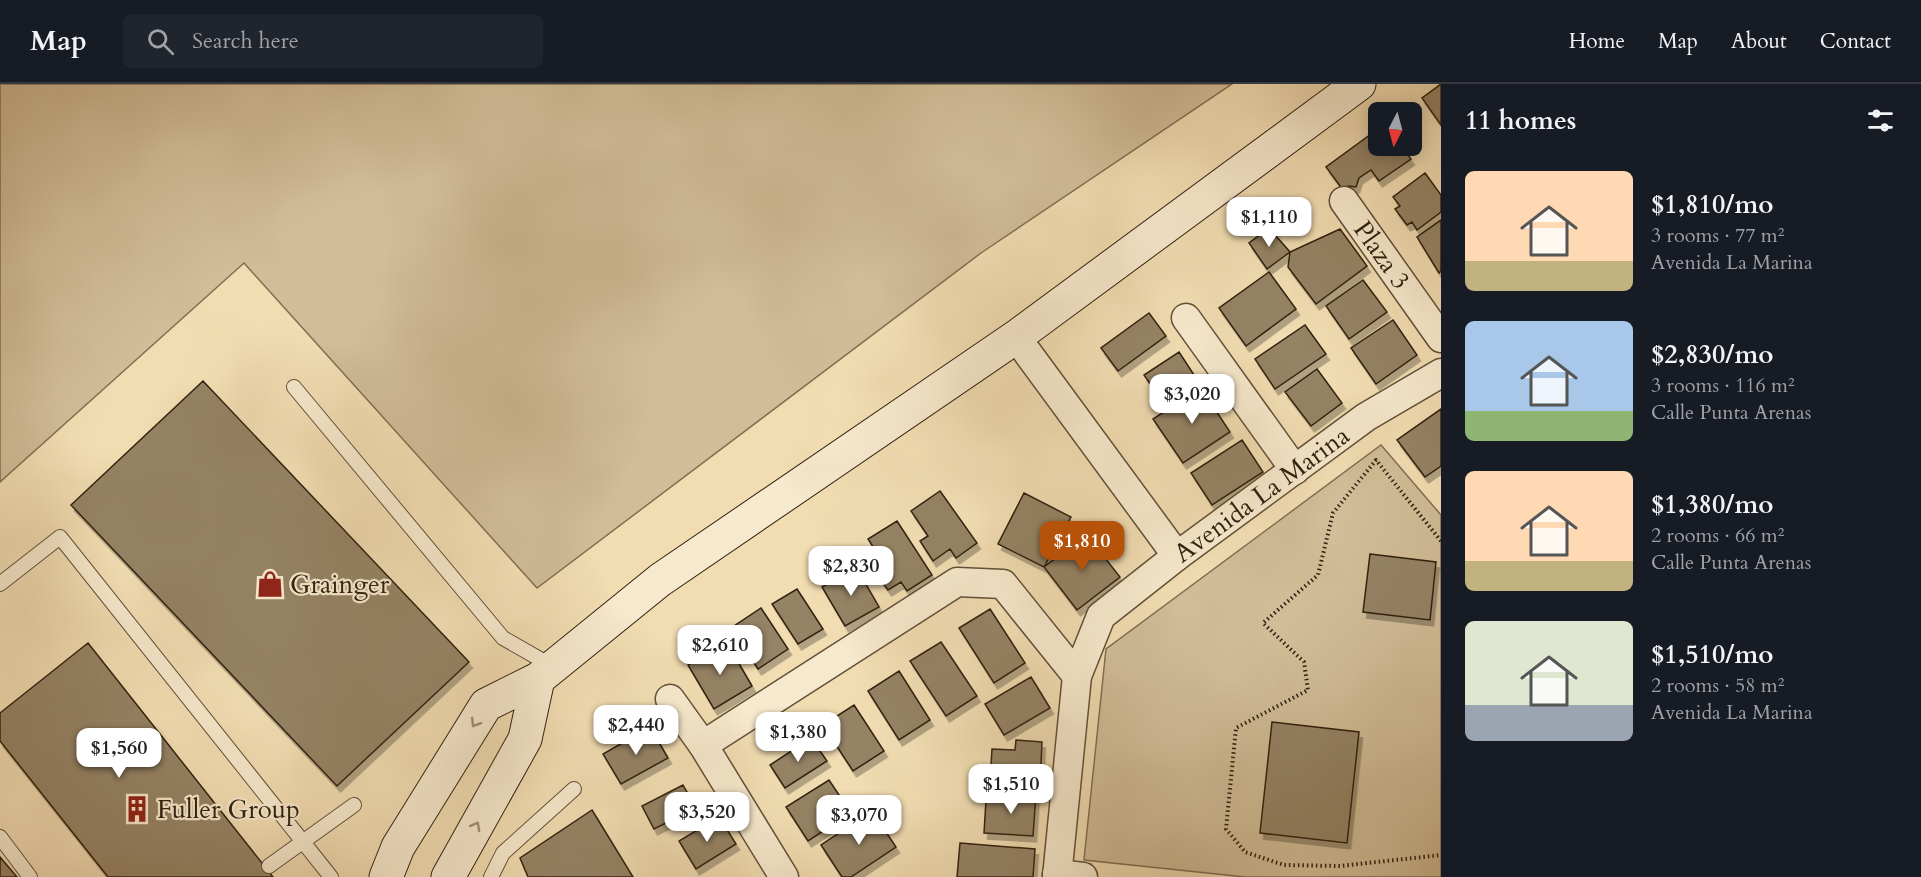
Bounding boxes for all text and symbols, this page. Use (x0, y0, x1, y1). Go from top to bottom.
search box (123, 14, 543, 68)
text: Map (30, 22, 87, 60)
icon: search (144, 25, 177, 58)
text: Search here (192, 26, 299, 56)
text: Home (1569, 27, 1625, 56)
text: Map (1658, 27, 1698, 56)
text: About (1731, 27, 1787, 56)
text: Contact (1820, 27, 1891, 56)
north arrow (1368, 102, 1422, 156)
map controls (1368, 102, 1422, 156)
text: 11 homes (1465, 103, 1576, 138)
icon: filters (1864, 104, 1897, 137)
text: $1,810/mo (1651, 187, 1774, 222)
icon: home (1513, 195, 1585, 267)
pin: $1,110 (1220, 197, 1318, 248)
text: $1,110 (1240, 203, 1298, 230)
street label: Plaza 3 (1345, 214, 1418, 296)
text: 3 rooms · 77 m² (1651, 222, 1784, 249)
text: Avenida La Marina (1651, 249, 1813, 276)
text: $2,830/mo (1651, 337, 1774, 372)
icon: home (1513, 345, 1585, 417)
text: 3 rooms · 116 m² (1651, 372, 1795, 399)
pin: $3,020 (1143, 374, 1241, 425)
text: $3,020 (1163, 380, 1221, 407)
text: Calle Punta Arenas (1651, 399, 1811, 426)
street label: Avenida La Marina (1166, 418, 1357, 571)
text: $1,380/mo (1651, 487, 1774, 522)
icon: home (1513, 495, 1585, 567)
pin: $1,810 (1033, 521, 1131, 572)
text: 2 rooms · 66 m² (1651, 522, 1784, 549)
text: $1,810 (1053, 527, 1111, 554)
pin: $2,830 (802, 546, 900, 597)
text: Calle Punta Arenas (1651, 549, 1811, 576)
text: $2,830 (822, 552, 880, 579)
place label: Grainger (290, 567, 390, 602)
shop icon: Grainger (255, 569, 285, 599)
pin: $2,610 (671, 625, 769, 676)
text: $2,610 (691, 631, 749, 658)
text: $1,510/mo (1651, 637, 1774, 672)
icon: home (1513, 645, 1585, 717)
text: 2 rooms · 58 m² (1651, 672, 1784, 699)
text: Avenida La Marina (1651, 699, 1813, 726)
pin: $2,440 (587, 705, 685, 756)
text: $2,440 (607, 711, 665, 738)
pin: $1,380 (749, 712, 847, 763)
one-way arrow (470, 717, 482, 727)
text: $1,380 (769, 718, 827, 745)
pin: $1,560 (70, 728, 168, 779)
text: $1,560 (90, 734, 148, 761)
pin: $1,510 (962, 764, 1060, 815)
text: $1,510 (982, 770, 1040, 797)
place label: Fuller Group (157, 792, 300, 827)
pin: $3,520 (658, 792, 756, 843)
building icon: Fuller Group (122, 794, 152, 824)
pin: $3,070 (810, 795, 908, 846)
text: $3,520 (678, 798, 736, 825)
text: $3,070 (830, 801, 888, 828)
one-way arrow (469, 822, 480, 832)

